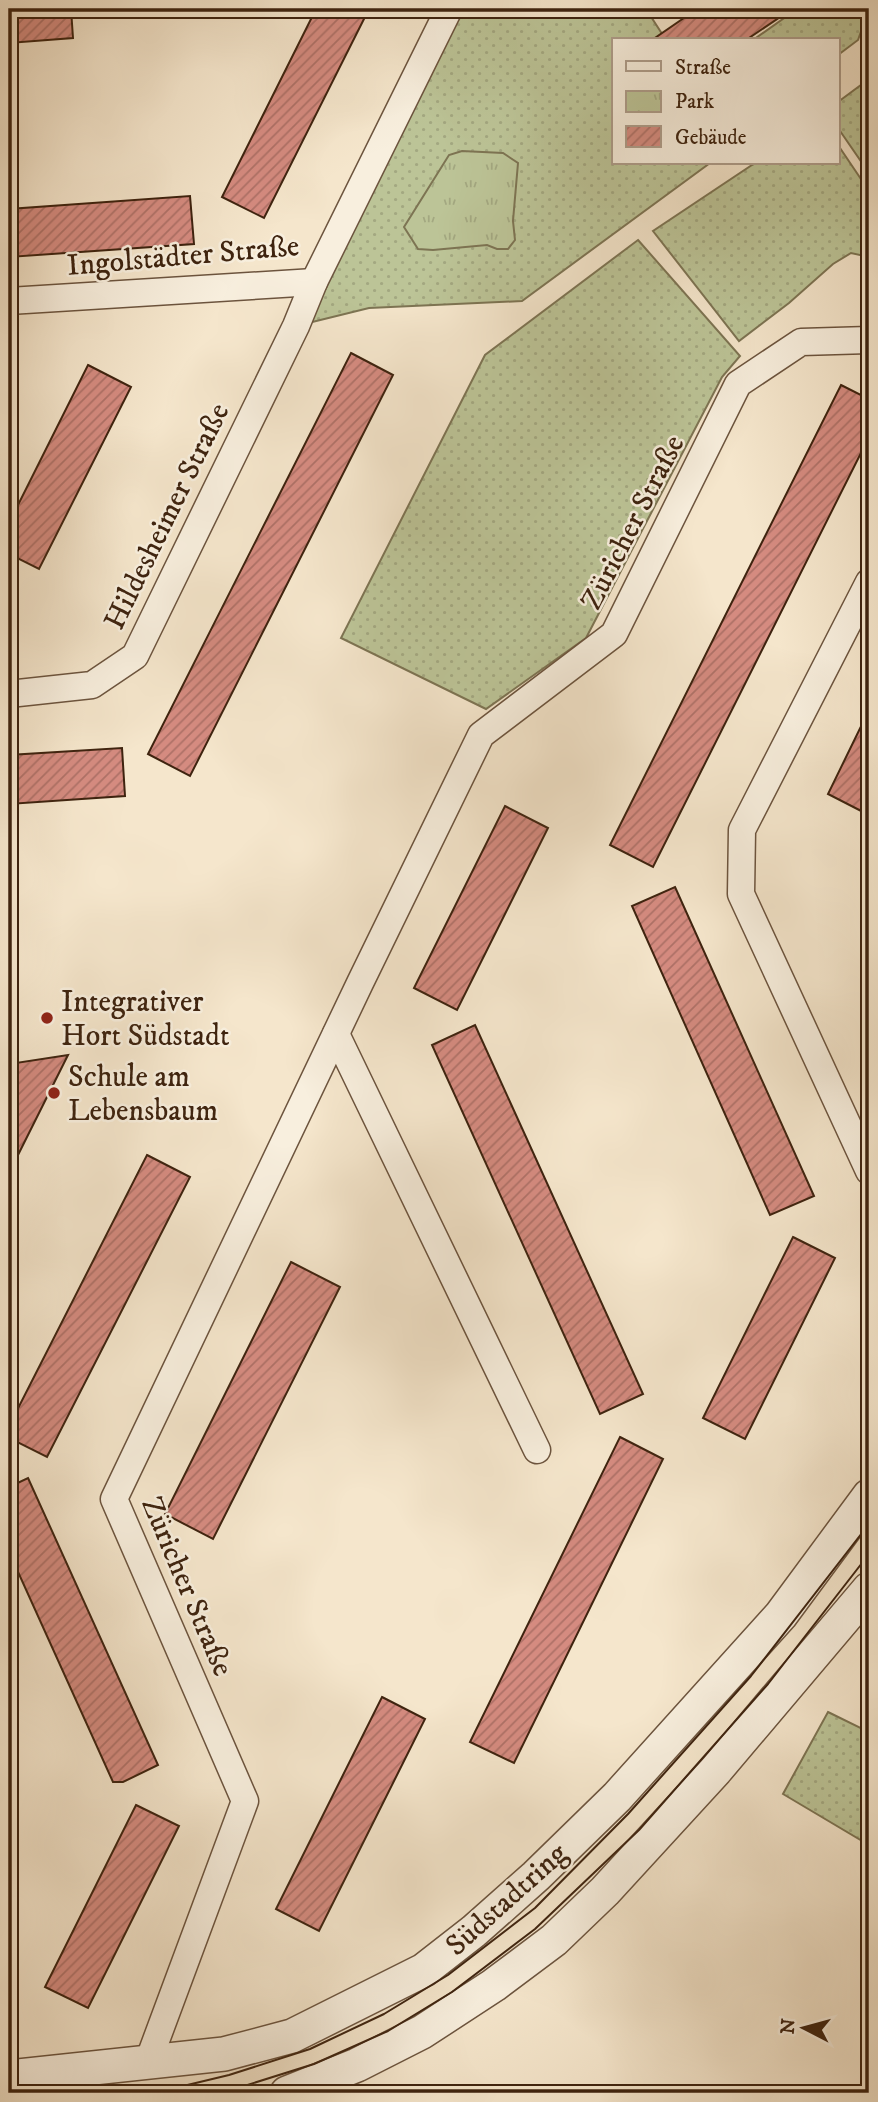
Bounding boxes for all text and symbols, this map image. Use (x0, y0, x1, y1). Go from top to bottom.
legend (612, 38, 840, 164)
text: Straße (675, 55, 731, 81)
text: Park (675, 89, 715, 115)
text: Gebäude (675, 125, 747, 151)
street label: Ingolstädter Straße (66, 228, 301, 285)
street label: Hildesheimer Straße (96, 397, 238, 636)
street label: Züricher Straße (573, 429, 693, 616)
place label: Integrativer Hort Südstadt (61, 984, 230, 1055)
marker: Integrativer Hort Südstadt (39, 1010, 55, 1026)
place label: Schule am Lebensbaum (68, 1059, 218, 1130)
marker: Schule am Lebensbaum (46, 1085, 62, 1101)
street label: Züricher Straße (132, 1491, 241, 1682)
street label: Südstadtring (438, 1835, 576, 1964)
north arrow (770, 1994, 840, 2064)
text: N (776, 2017, 801, 2035)

